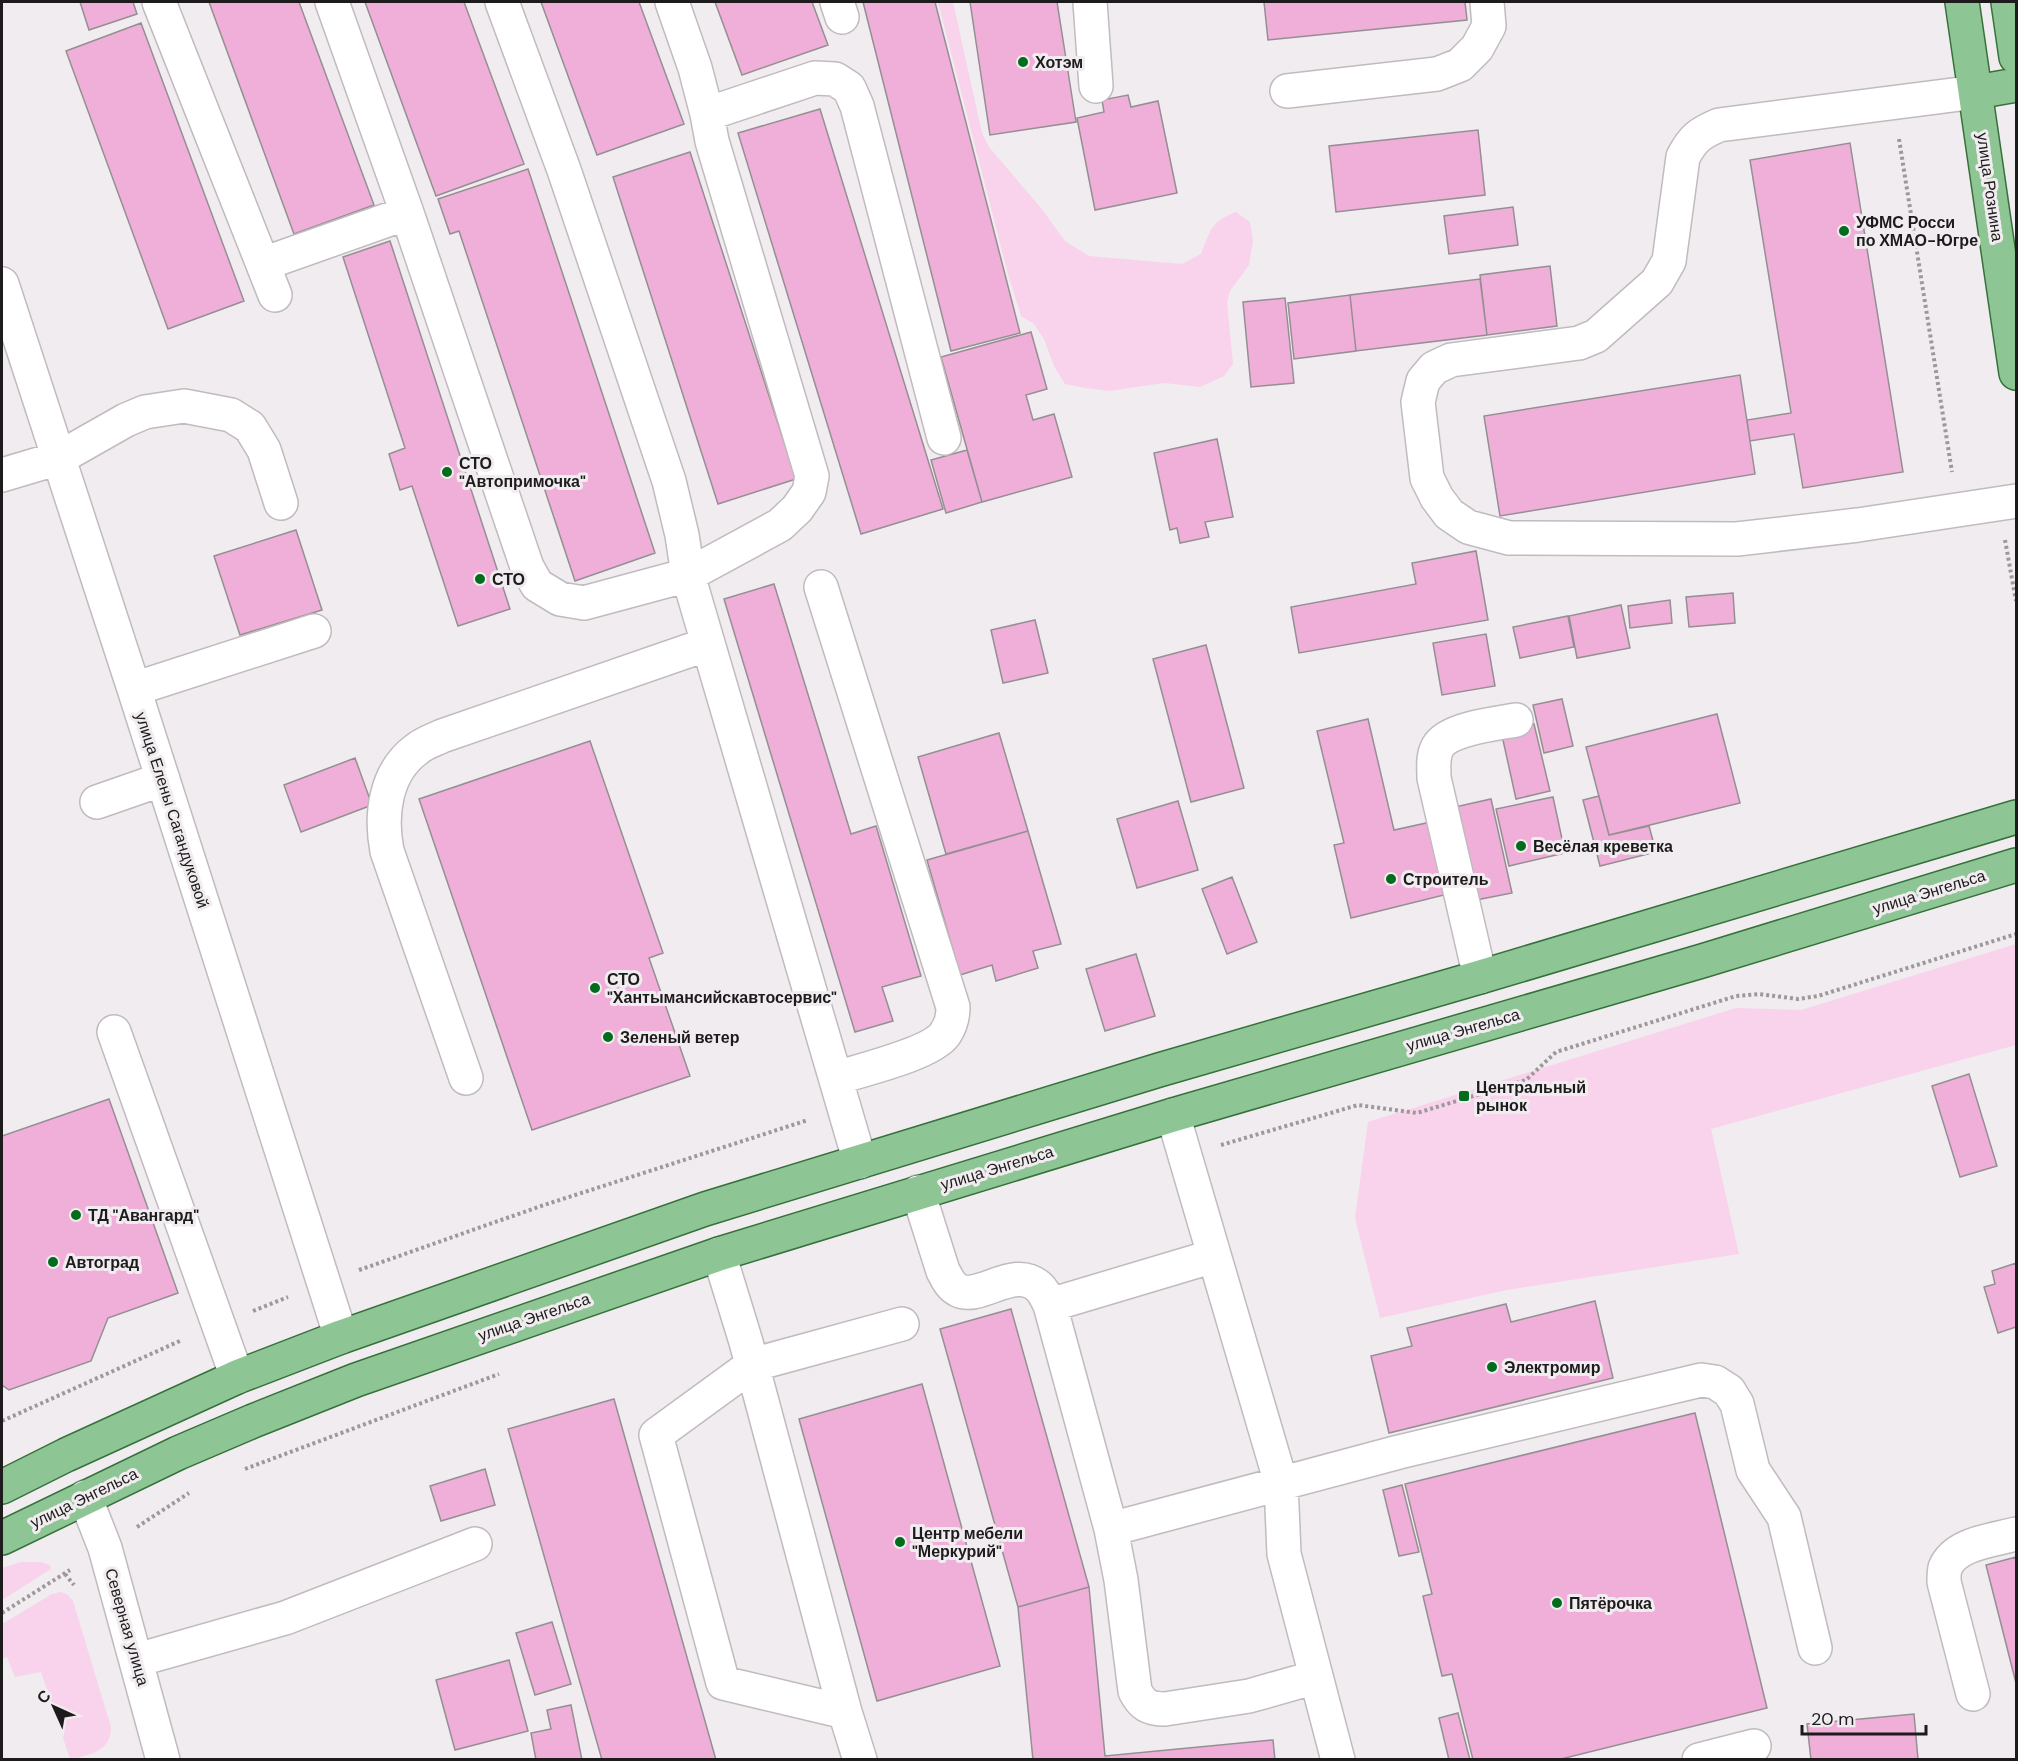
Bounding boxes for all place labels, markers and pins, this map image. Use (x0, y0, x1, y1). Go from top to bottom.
place label: Хотэм (1035, 52, 1083, 73)
marker: Хотэм (1016, 55, 1030, 69)
place label: УФМС Росси по ХМАО-Югре (1856, 212, 1978, 251)
marker: УФМС Росси по ХМАО-Югре (1837, 224, 1851, 238)
place label: СТО "Автопримочка" (459, 453, 586, 492)
marker: СТО "Автопримочка" (440, 465, 454, 479)
place label: СТО (492, 569, 525, 590)
marker: СТО (473, 572, 487, 586)
place label: Весёлая креветка (1533, 836, 1673, 857)
marker: Весёлая креветка (1514, 839, 1528, 853)
place label: Строитель (1403, 869, 1489, 890)
marker: Строитель (1384, 872, 1398, 886)
place label: СТО "Хантымансийскавтосервис" (607, 969, 837, 1008)
marker: СТО "Хантымансийскавтосервис" (588, 981, 602, 995)
place label: Зеленый ветер (620, 1027, 740, 1048)
marker: Зеленый ветер (601, 1030, 615, 1044)
place label: Центральный рынок (1476, 1077, 1586, 1116)
marker: Центральный рынок (1457, 1089, 1471, 1103)
place label: ТД "Авангард" (88, 1205, 199, 1226)
marker: ТД "Авангард" (69, 1208, 83, 1222)
place label: Автоград (65, 1252, 139, 1273)
marker: Автоград (46, 1255, 60, 1269)
place label: Электромир (1504, 1357, 1601, 1378)
marker: Электромир (1485, 1360, 1499, 1374)
place label: Центр мебели "Меркурий" (912, 1523, 1023, 1562)
marker: Центр мебели "Меркурий" (893, 1535, 907, 1549)
place label: Пятёрочка (1569, 1593, 1652, 1614)
marker: Пятёрочка (1550, 1596, 1564, 1610)

